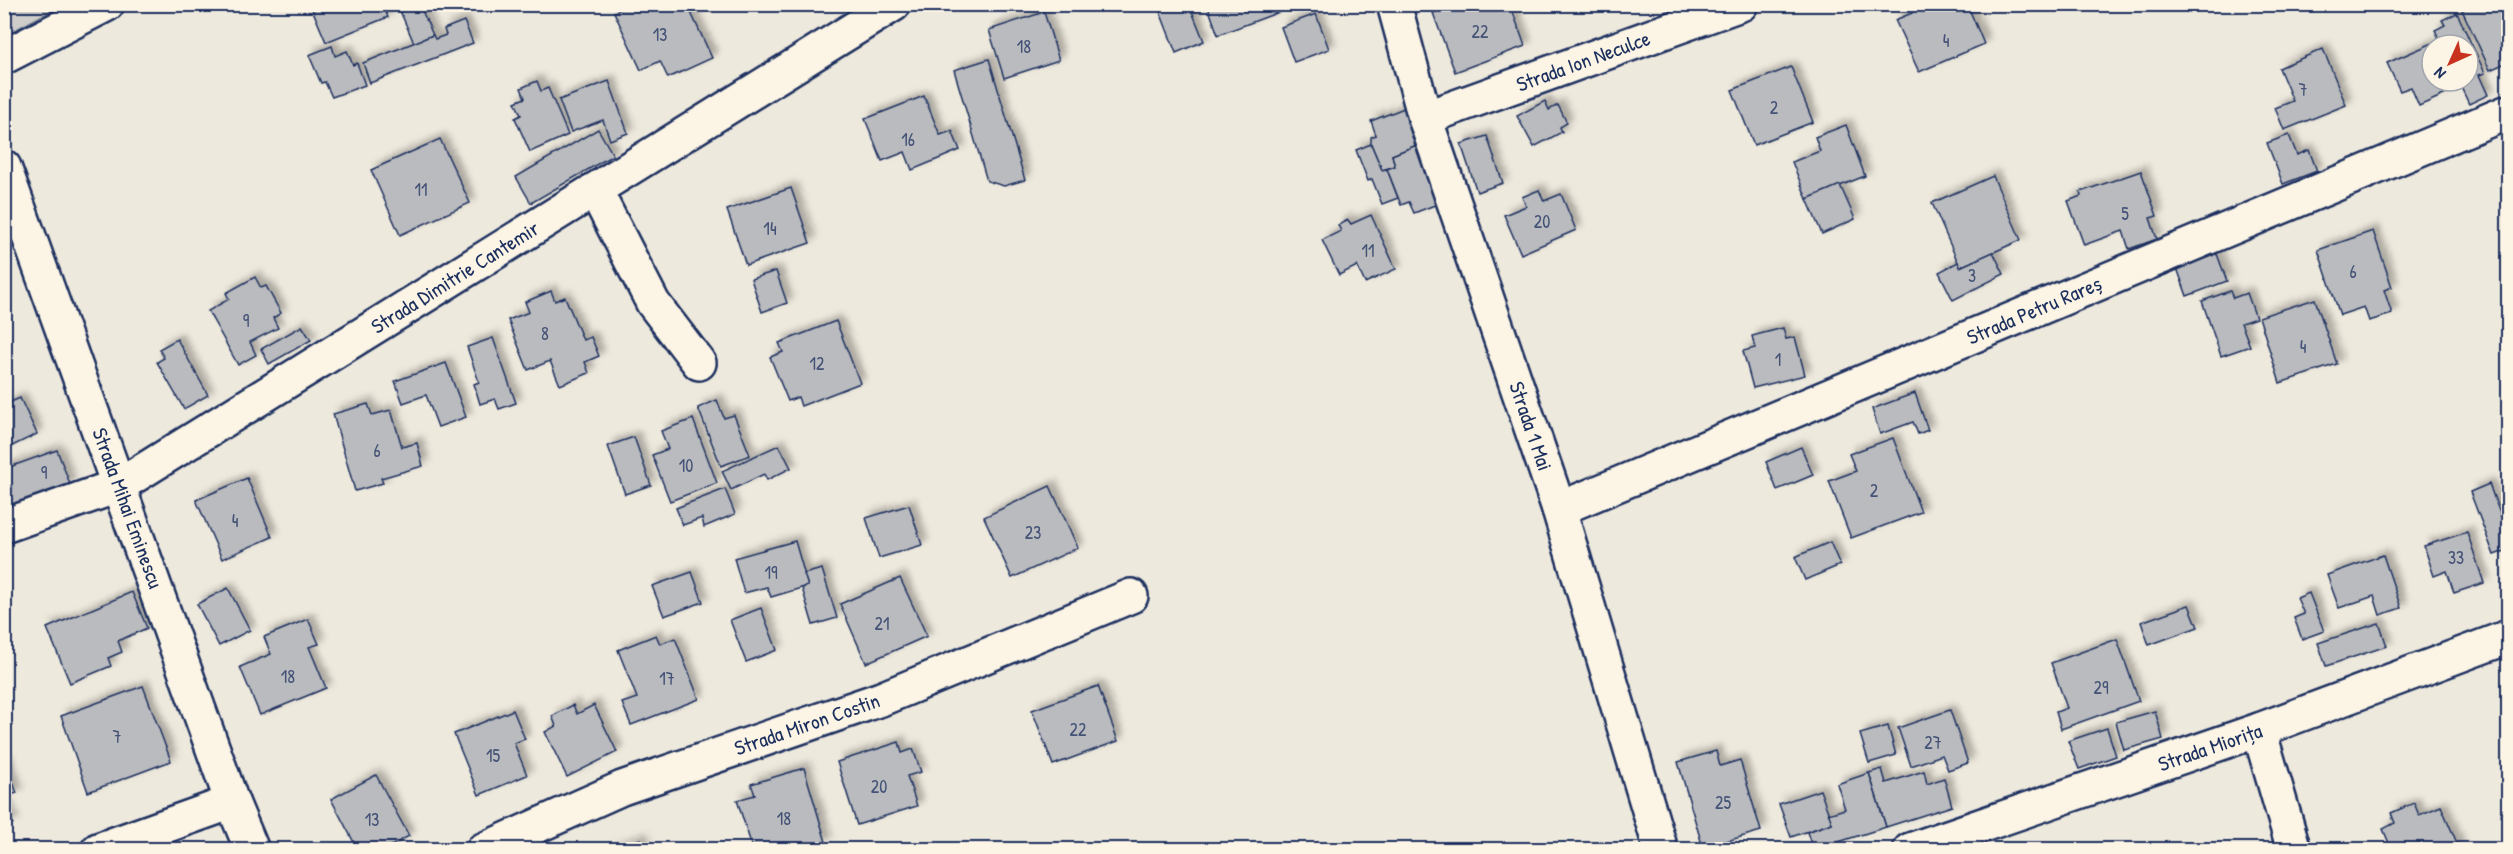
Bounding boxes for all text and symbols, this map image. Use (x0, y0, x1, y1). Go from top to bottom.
house number: 22 (1472, 19, 1489, 44)
house number: 13 (653, 22, 667, 47)
street label: Strada Ion Neculce (1512, 23, 1654, 99)
house number: 4 (1943, 28, 1950, 53)
north arrow (2420, 33, 2480, 93)
house number: 18 (1017, 34, 1031, 59)
text: N (2428, 62, 2450, 84)
house number: 7 (2299, 77, 2308, 102)
house number: 2 (1770, 95, 1779, 120)
house number: 16 (901, 127, 915, 152)
house number: 11 (414, 177, 428, 202)
house number: 5 (2121, 201, 2129, 226)
house number: 20 (1534, 209, 1550, 234)
street label: Strada Dimitrie Cantemir (365, 214, 545, 340)
house number: 14 (763, 216, 777, 241)
house number: 11 (1361, 238, 1375, 263)
house number: 6 (2349, 259, 2357, 284)
house number: 3 (1968, 263, 1976, 288)
street label: Strada Petru Rareș (1962, 269, 2106, 351)
house number: 9 (243, 308, 250, 333)
house number: 8 (541, 321, 549, 346)
house number: 4 (2300, 334, 2307, 359)
house number: 1 (1775, 347, 1781, 372)
house number: 12 (810, 351, 825, 376)
street label: Strada 1 Mai (1502, 378, 1560, 474)
street label: Strada Mihai Eminescu (85, 424, 171, 593)
house number: 6 (373, 438, 381, 463)
house number: 10 (679, 453, 693, 478)
house number: 9 (41, 460, 48, 485)
house number: 2 (1870, 478, 1879, 503)
house number: 4 (232, 508, 239, 533)
house number: 23 (1025, 520, 1041, 545)
house number: 33 (2448, 545, 2464, 570)
house number: 19 (764, 560, 778, 585)
house number: 21 (875, 611, 889, 636)
house number: 18 (281, 664, 295, 689)
house number: 17 (659, 666, 675, 691)
house number: 29 (2093, 675, 2109, 700)
street label: Strada Miron Costin (730, 686, 884, 762)
street label: Strada Miorița (2154, 716, 2266, 778)
house number: 22 (1070, 717, 1087, 742)
house number: 7 (113, 724, 122, 749)
house number: 27 (1924, 730, 1942, 755)
house number: 15 (486, 743, 500, 768)
house number: 20 (871, 774, 887, 799)
house number: 25 (1715, 790, 1731, 815)
house number: 18 (777, 806, 791, 831)
house number: 13 (365, 807, 379, 832)

